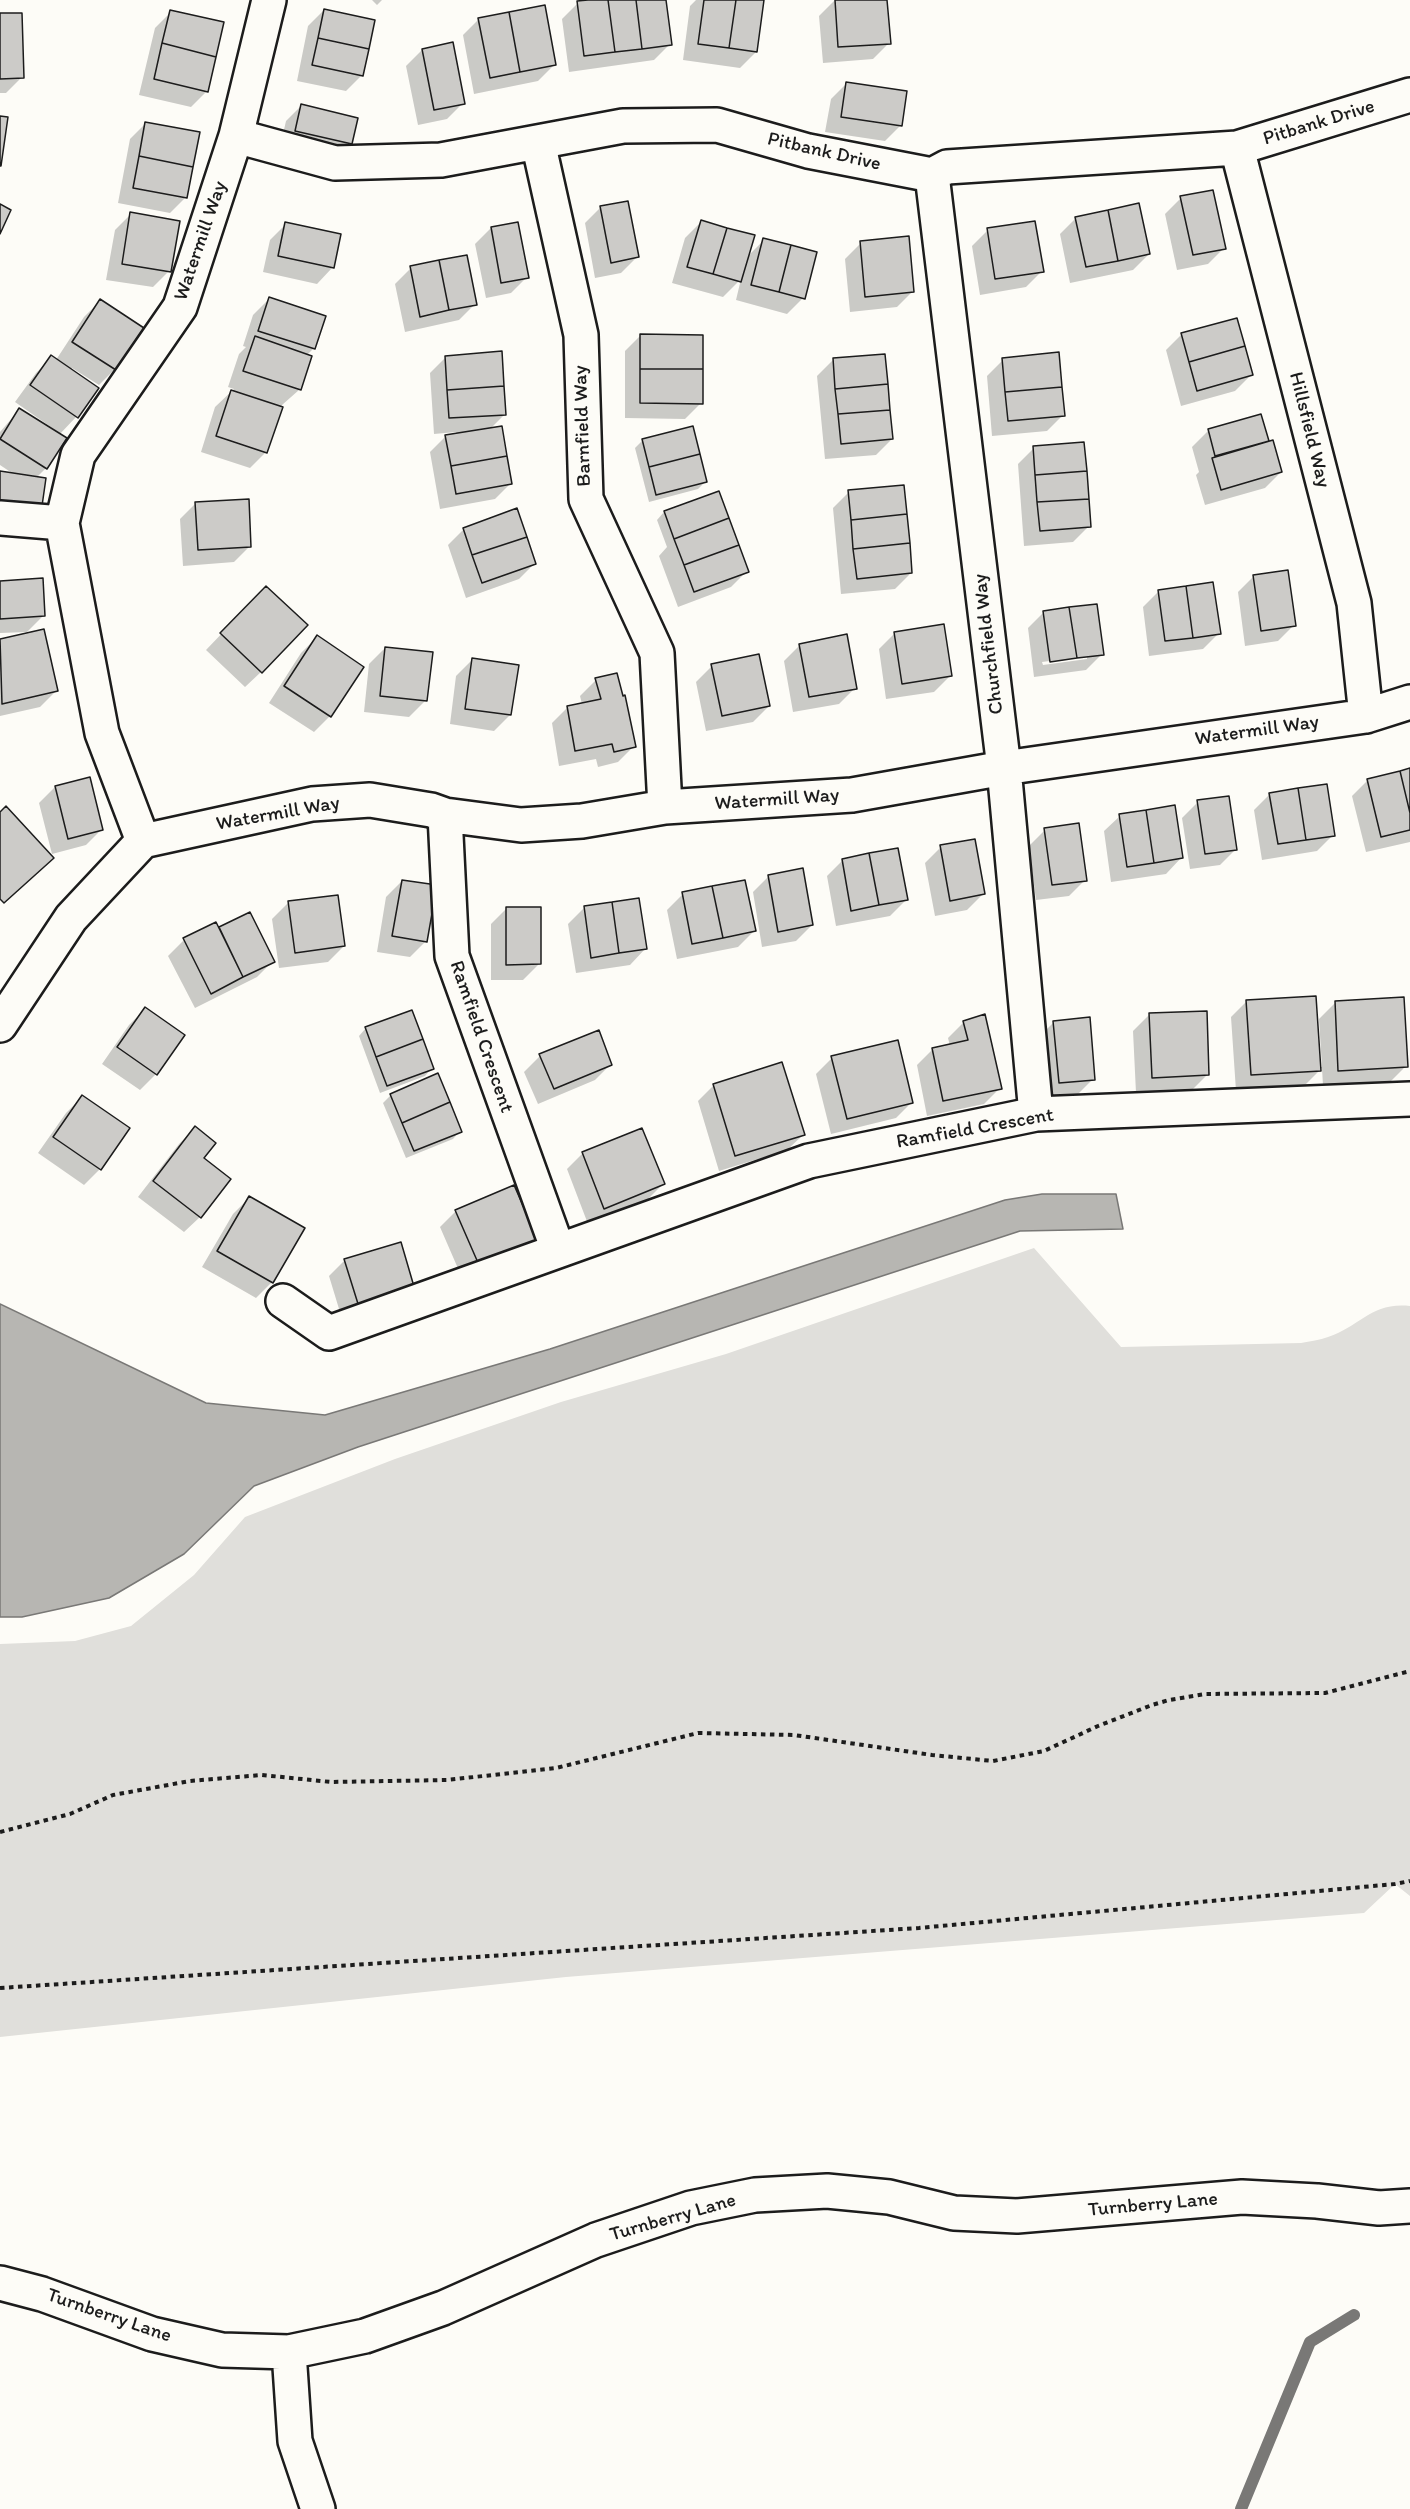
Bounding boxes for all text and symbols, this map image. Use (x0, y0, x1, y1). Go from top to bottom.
street label: Pitbank Drive (1260, 95, 1378, 151)
street label: Pitbank Drive (765, 127, 883, 177)
street label: Watermill Way (169, 178, 233, 304)
street label: Barnfield Way (569, 365, 597, 487)
street label: Hillsfield Way (1283, 370, 1335, 490)
street label: Churchfield Way (968, 572, 1010, 716)
street label: Watermill Way (1193, 710, 1321, 752)
street label: Watermill Way (714, 784, 840, 816)
street label: Watermill Way (214, 791, 342, 837)
street label: Ramfield Crescent (444, 958, 518, 1116)
street label: Ramfield Crescent (894, 1103, 1056, 1155)
street label: Turnberry Lane (1087, 2187, 1219, 2223)
street label: Turnberry Lane (607, 2189, 739, 2247)
street label: Turnberry Lane (44, 2283, 174, 2349)

